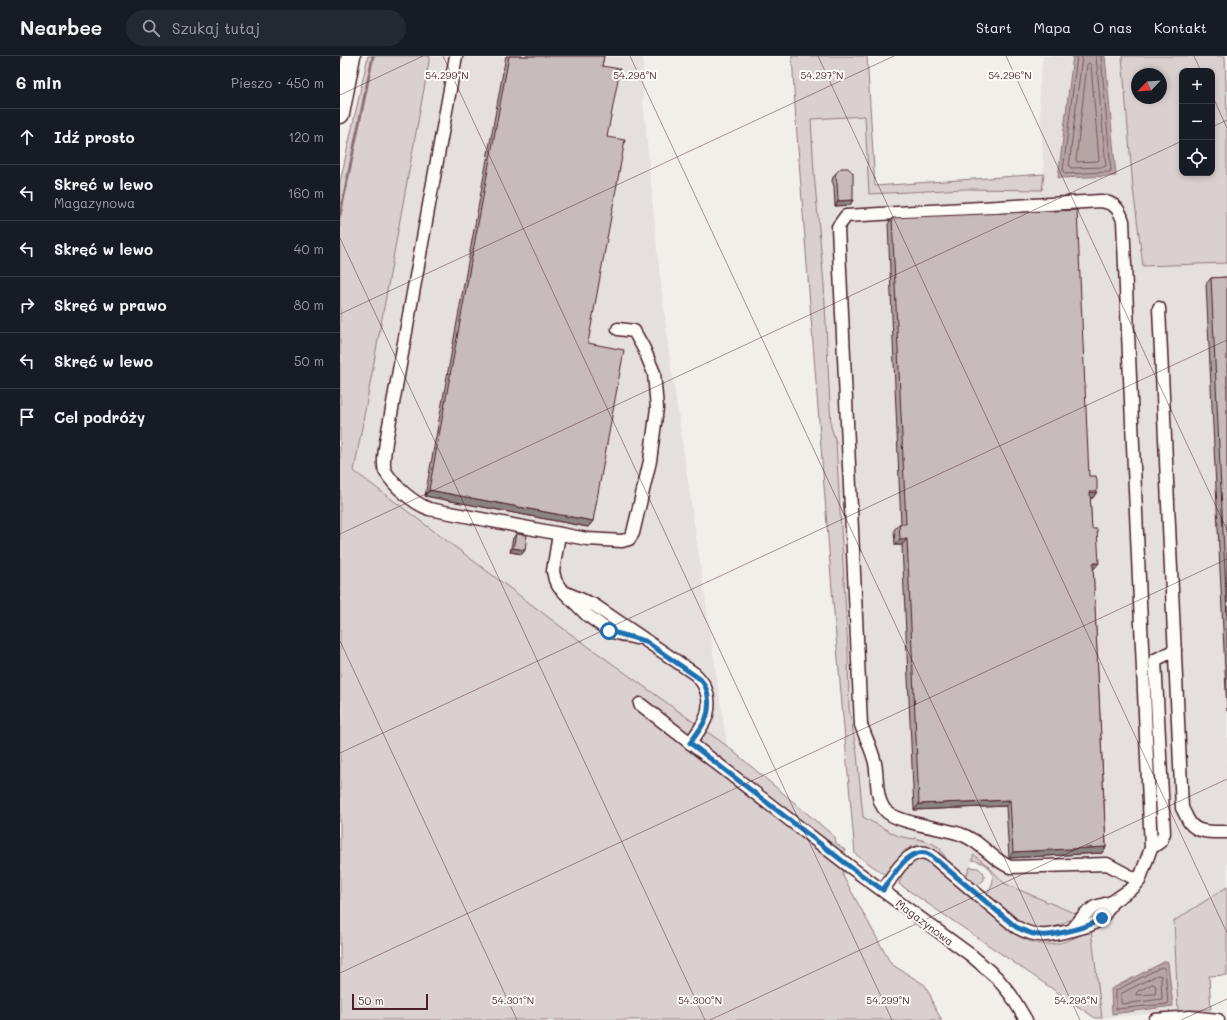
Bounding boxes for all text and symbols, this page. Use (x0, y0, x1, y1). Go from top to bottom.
search box (126, 10, 406, 46)
text: Nearbee (20, 15, 102, 40)
icon: search (140, 17, 162, 39)
text: Szukaj tutaj (172, 18, 260, 38)
text: Start (976, 18, 1012, 37)
text: Mapa (1034, 18, 1071, 37)
text: O nas (1093, 18, 1132, 37)
text: Kontakt (1154, 18, 1207, 37)
text: 54.299°N (425, 68, 469, 82)
text: 54.298°N (613, 68, 657, 82)
text: 54.297°N (801, 68, 843, 82)
text: 54.296°N (988, 68, 1032, 82)
north arrow (1131, 68, 1167, 104)
map controls (1179, 68, 1215, 176)
button: + (1179, 68, 1215, 104)
text: 6 min (16, 71, 61, 93)
text: Pieszo · 450 m (231, 74, 324, 91)
button: − (1179, 104, 1215, 140)
icon: ahead (16, 126, 38, 148)
text: Idź prosto (54, 127, 135, 147)
text: 120 m (288, 128, 324, 145)
button: locate (1179, 140, 1215, 176)
text: Skręć w lewo (54, 174, 153, 194)
icon: left (16, 182, 38, 204)
text: 160 m (288, 184, 324, 201)
text: Magazynowa (54, 194, 135, 211)
icon: left (16, 238, 38, 260)
text: Skręć w lewo (54, 239, 153, 259)
text: 40 m (294, 240, 324, 257)
icon: right (16, 294, 38, 316)
text: Skręć w prawo (54, 295, 167, 315)
text: 80 m (294, 296, 324, 313)
icon: left (16, 350, 38, 372)
text: Skręć w lewo (54, 351, 153, 371)
text: 50 m (294, 352, 324, 369)
icon: arrive (16, 406, 38, 428)
text: Cel podróży (54, 407, 145, 427)
route start (600, 622, 618, 640)
street label: Magazynowa (893, 895, 957, 949)
route end (1093, 909, 1111, 927)
scale bar (352, 992, 428, 1011)
text: 50 m (358, 993, 384, 1008)
text: 54.301°N (492, 993, 534, 1007)
text: 54.300°N (678, 993, 722, 1007)
text: 54.299°N (866, 993, 910, 1007)
text: 54.298°N (1054, 993, 1098, 1007)

